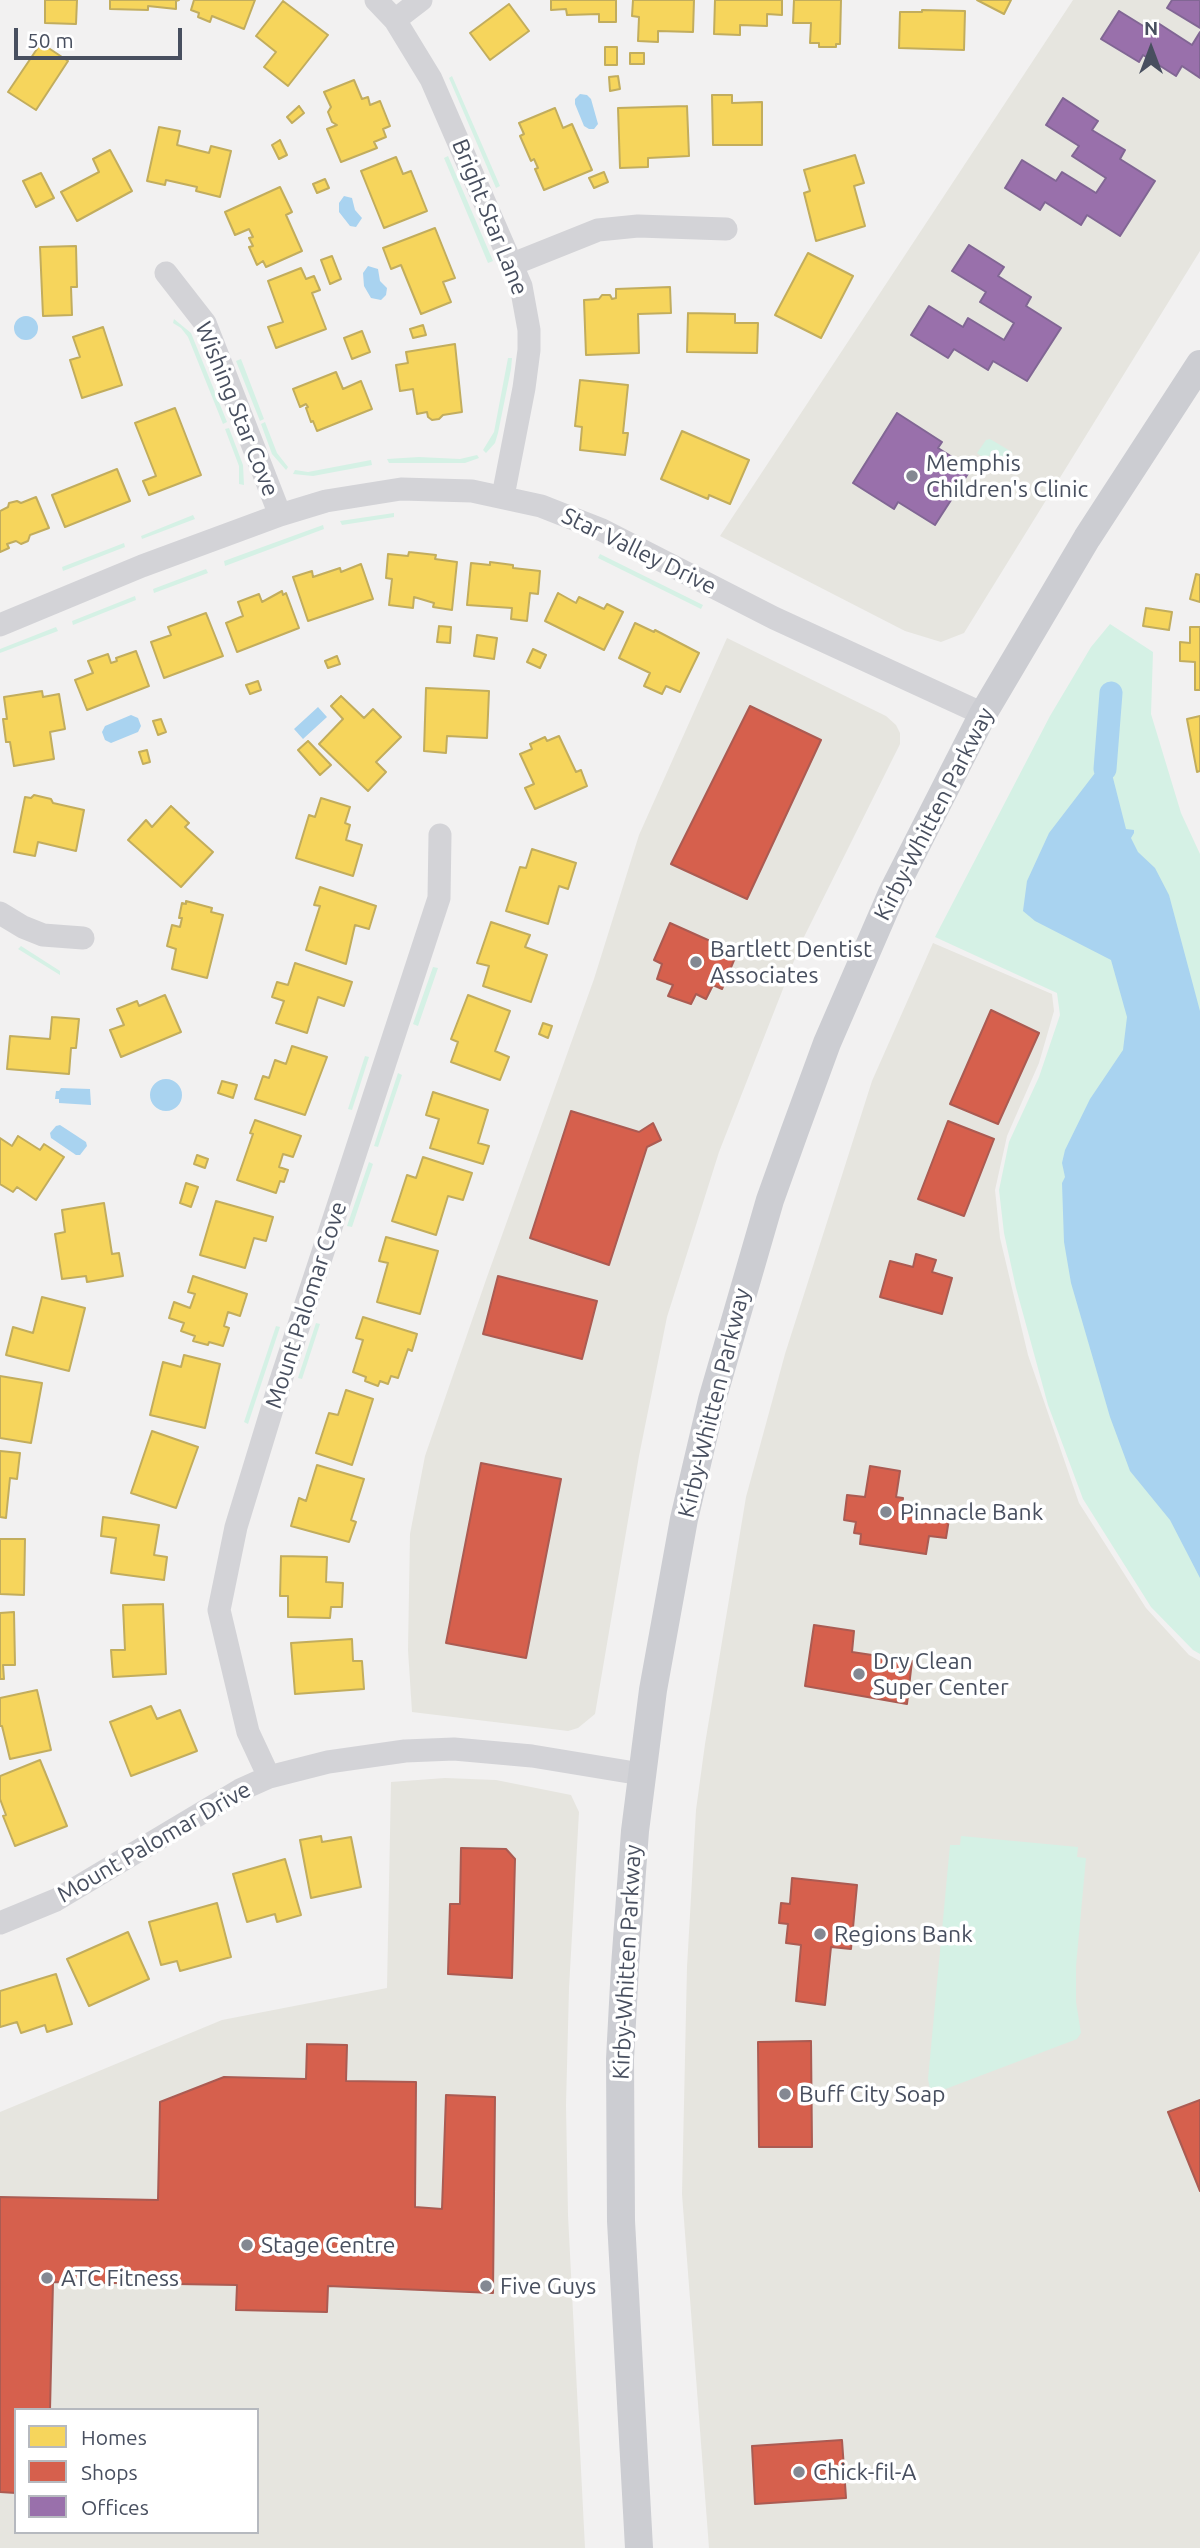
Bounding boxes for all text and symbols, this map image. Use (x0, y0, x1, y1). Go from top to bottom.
scale bar (18, 14, 186, 58)
north arrow (1116, 14, 1186, 84)
text: N (1144, 17, 1158, 39)
text: 50 m (27, 28, 74, 52)
street label: Bright Star Lane (446, 135, 534, 299)
street label: Wishing Star Cove (189, 318, 285, 500)
place label: Memphis Children's Clinic (926, 449, 1088, 503)
marker: Memphis Children's Clinic (904, 468, 920, 484)
street label: Star Valley Drive (557, 502, 721, 600)
street label: Kirby-Whitten Parkway (868, 703, 1000, 925)
place label: Bartlett Dentist Associates (710, 935, 872, 989)
marker: Bartlett Dentist Associates (688, 954, 704, 970)
street label: Mount Palomar Cove (260, 1198, 352, 1412)
street label: Kirby-Whitten Parkway (672, 1285, 756, 1521)
place label: Pinnacle Bank (900, 1498, 1043, 1526)
marker: Pinnacle Bank (878, 1504, 894, 1520)
place label: Dry Clean Super Center (873, 1647, 1009, 1701)
marker: Dry Clean Super Center (851, 1666, 867, 1682)
street label: Mount Palomar Drive (52, 1775, 256, 1909)
street label: Kirby-Whitten Parkway (607, 1844, 647, 2080)
place label: Regions Bank (834, 1920, 973, 1948)
marker: Regions Bank (812, 1926, 828, 1942)
place label: Buff City Soap (799, 2080, 945, 2108)
marker: Buff City Soap (777, 2086, 793, 2102)
place label: Stage Centre (261, 2231, 395, 2259)
marker: Stage Centre (239, 2237, 255, 2253)
place label: ATC Fitness (61, 2264, 179, 2292)
marker: ATC Fitness (39, 2270, 55, 2286)
place label: Five Guys (500, 2272, 596, 2300)
marker: Five Guys (478, 2278, 494, 2294)
legend (14, 2408, 259, 2534)
text: Homes (81, 2425, 147, 2449)
place label: Chick-fil-A (813, 2458, 916, 2486)
text: Shops (81, 2460, 138, 2484)
marker: Chick-fil-A (791, 2464, 807, 2480)
text: Offices (81, 2495, 149, 2519)

